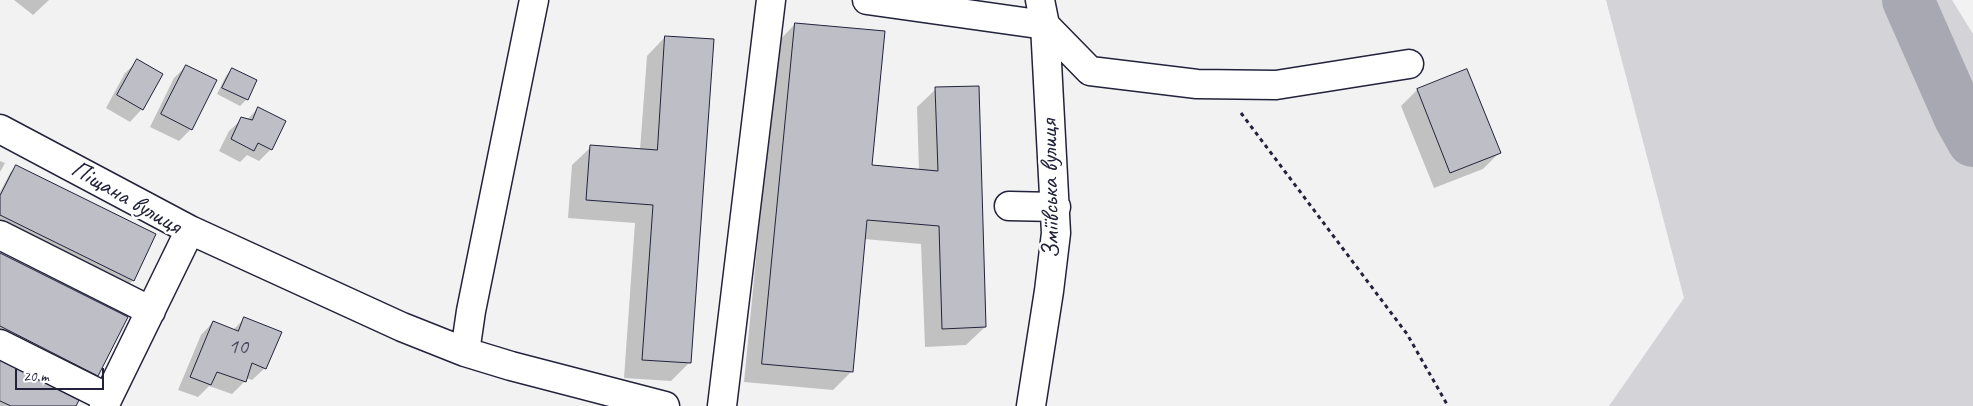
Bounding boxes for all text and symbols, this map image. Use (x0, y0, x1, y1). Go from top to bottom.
street label: Зміївська вулиця (1035, 119, 1067, 259)
street label: Піщана вулиця (65, 154, 187, 242)
house number: 10 (228, 334, 248, 360)
scale bar (18, 358, 106, 390)
text: 20 m (23, 367, 49, 386)

